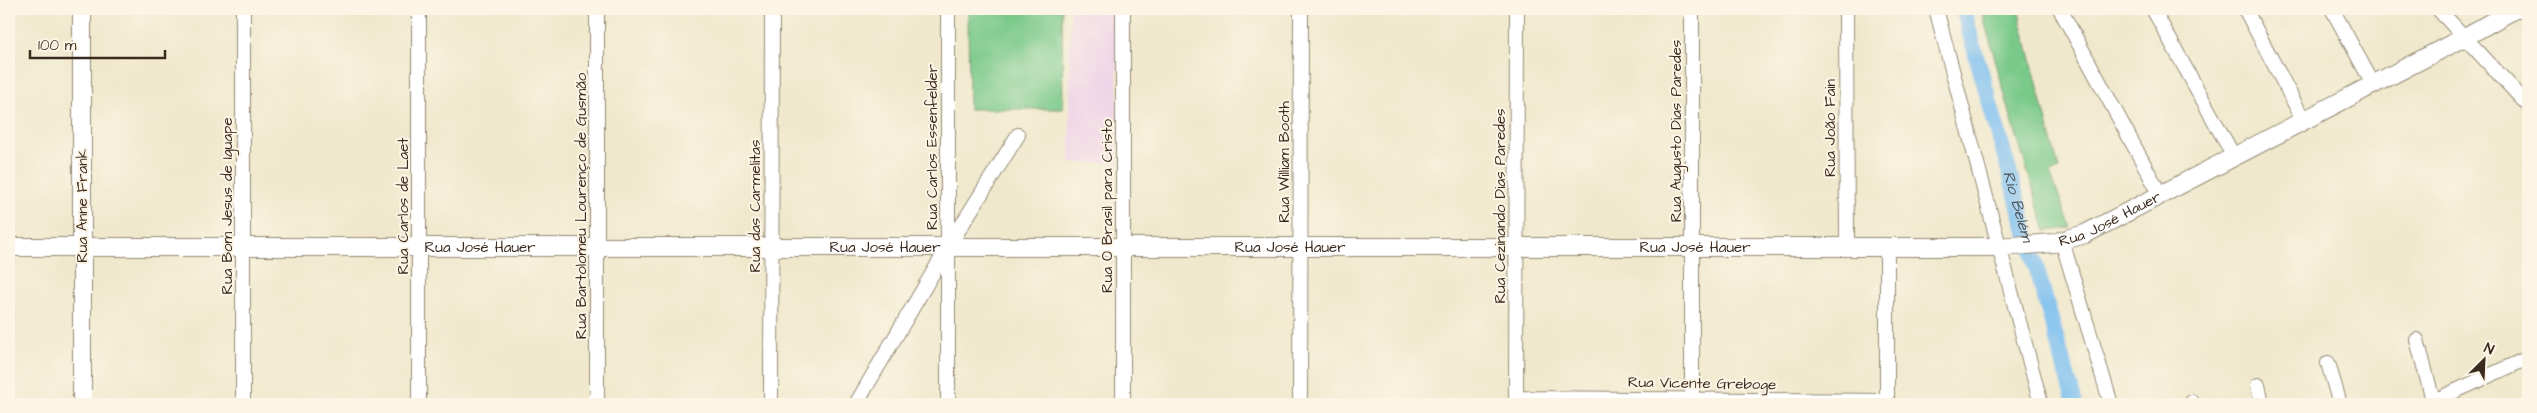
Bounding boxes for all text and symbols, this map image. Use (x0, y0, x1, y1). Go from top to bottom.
scale bar (30, 28, 165, 60)
text: 100 m (38, 35, 77, 56)
street label: Rua Augusto Dias Paredes (1666, 39, 1688, 222)
street label: Rua Carlos Essenfelder (922, 64, 943, 230)
street label: Rua Bartolomeu Lourenço de Gusmão (571, 72, 592, 339)
street label: Rua João Fain (1820, 78, 1841, 177)
street label: Rua William Booth (1274, 101, 1295, 223)
street label: Rua Cezinando Dias Paredes (1490, 108, 1511, 304)
street label: Rua Bom Jesus de Iguape (217, 118, 239, 295)
street label: Rua O Brasil para Cristo (1097, 119, 1118, 293)
street label: Rua Carlos de Laet (393, 138, 414, 274)
street label: Rua das Carmelitas (745, 139, 766, 272)
street label: Rua Anne Frank (72, 149, 93, 263)
water label: Rio Belém (1997, 168, 2039, 246)
street label: Rua José Hauer (2056, 186, 2165, 252)
street label: Rua José Hauer (425, 237, 535, 258)
street label: Rua José Hauer (830, 237, 940, 258)
street label: Rua José Hauer (1235, 237, 1345, 258)
street label: Rua José Hauer (1640, 237, 1750, 258)
north arrow (2460, 336, 2510, 386)
text: N (2481, 338, 2497, 360)
street label: Rua Vicente Greboge (1628, 372, 1776, 396)

